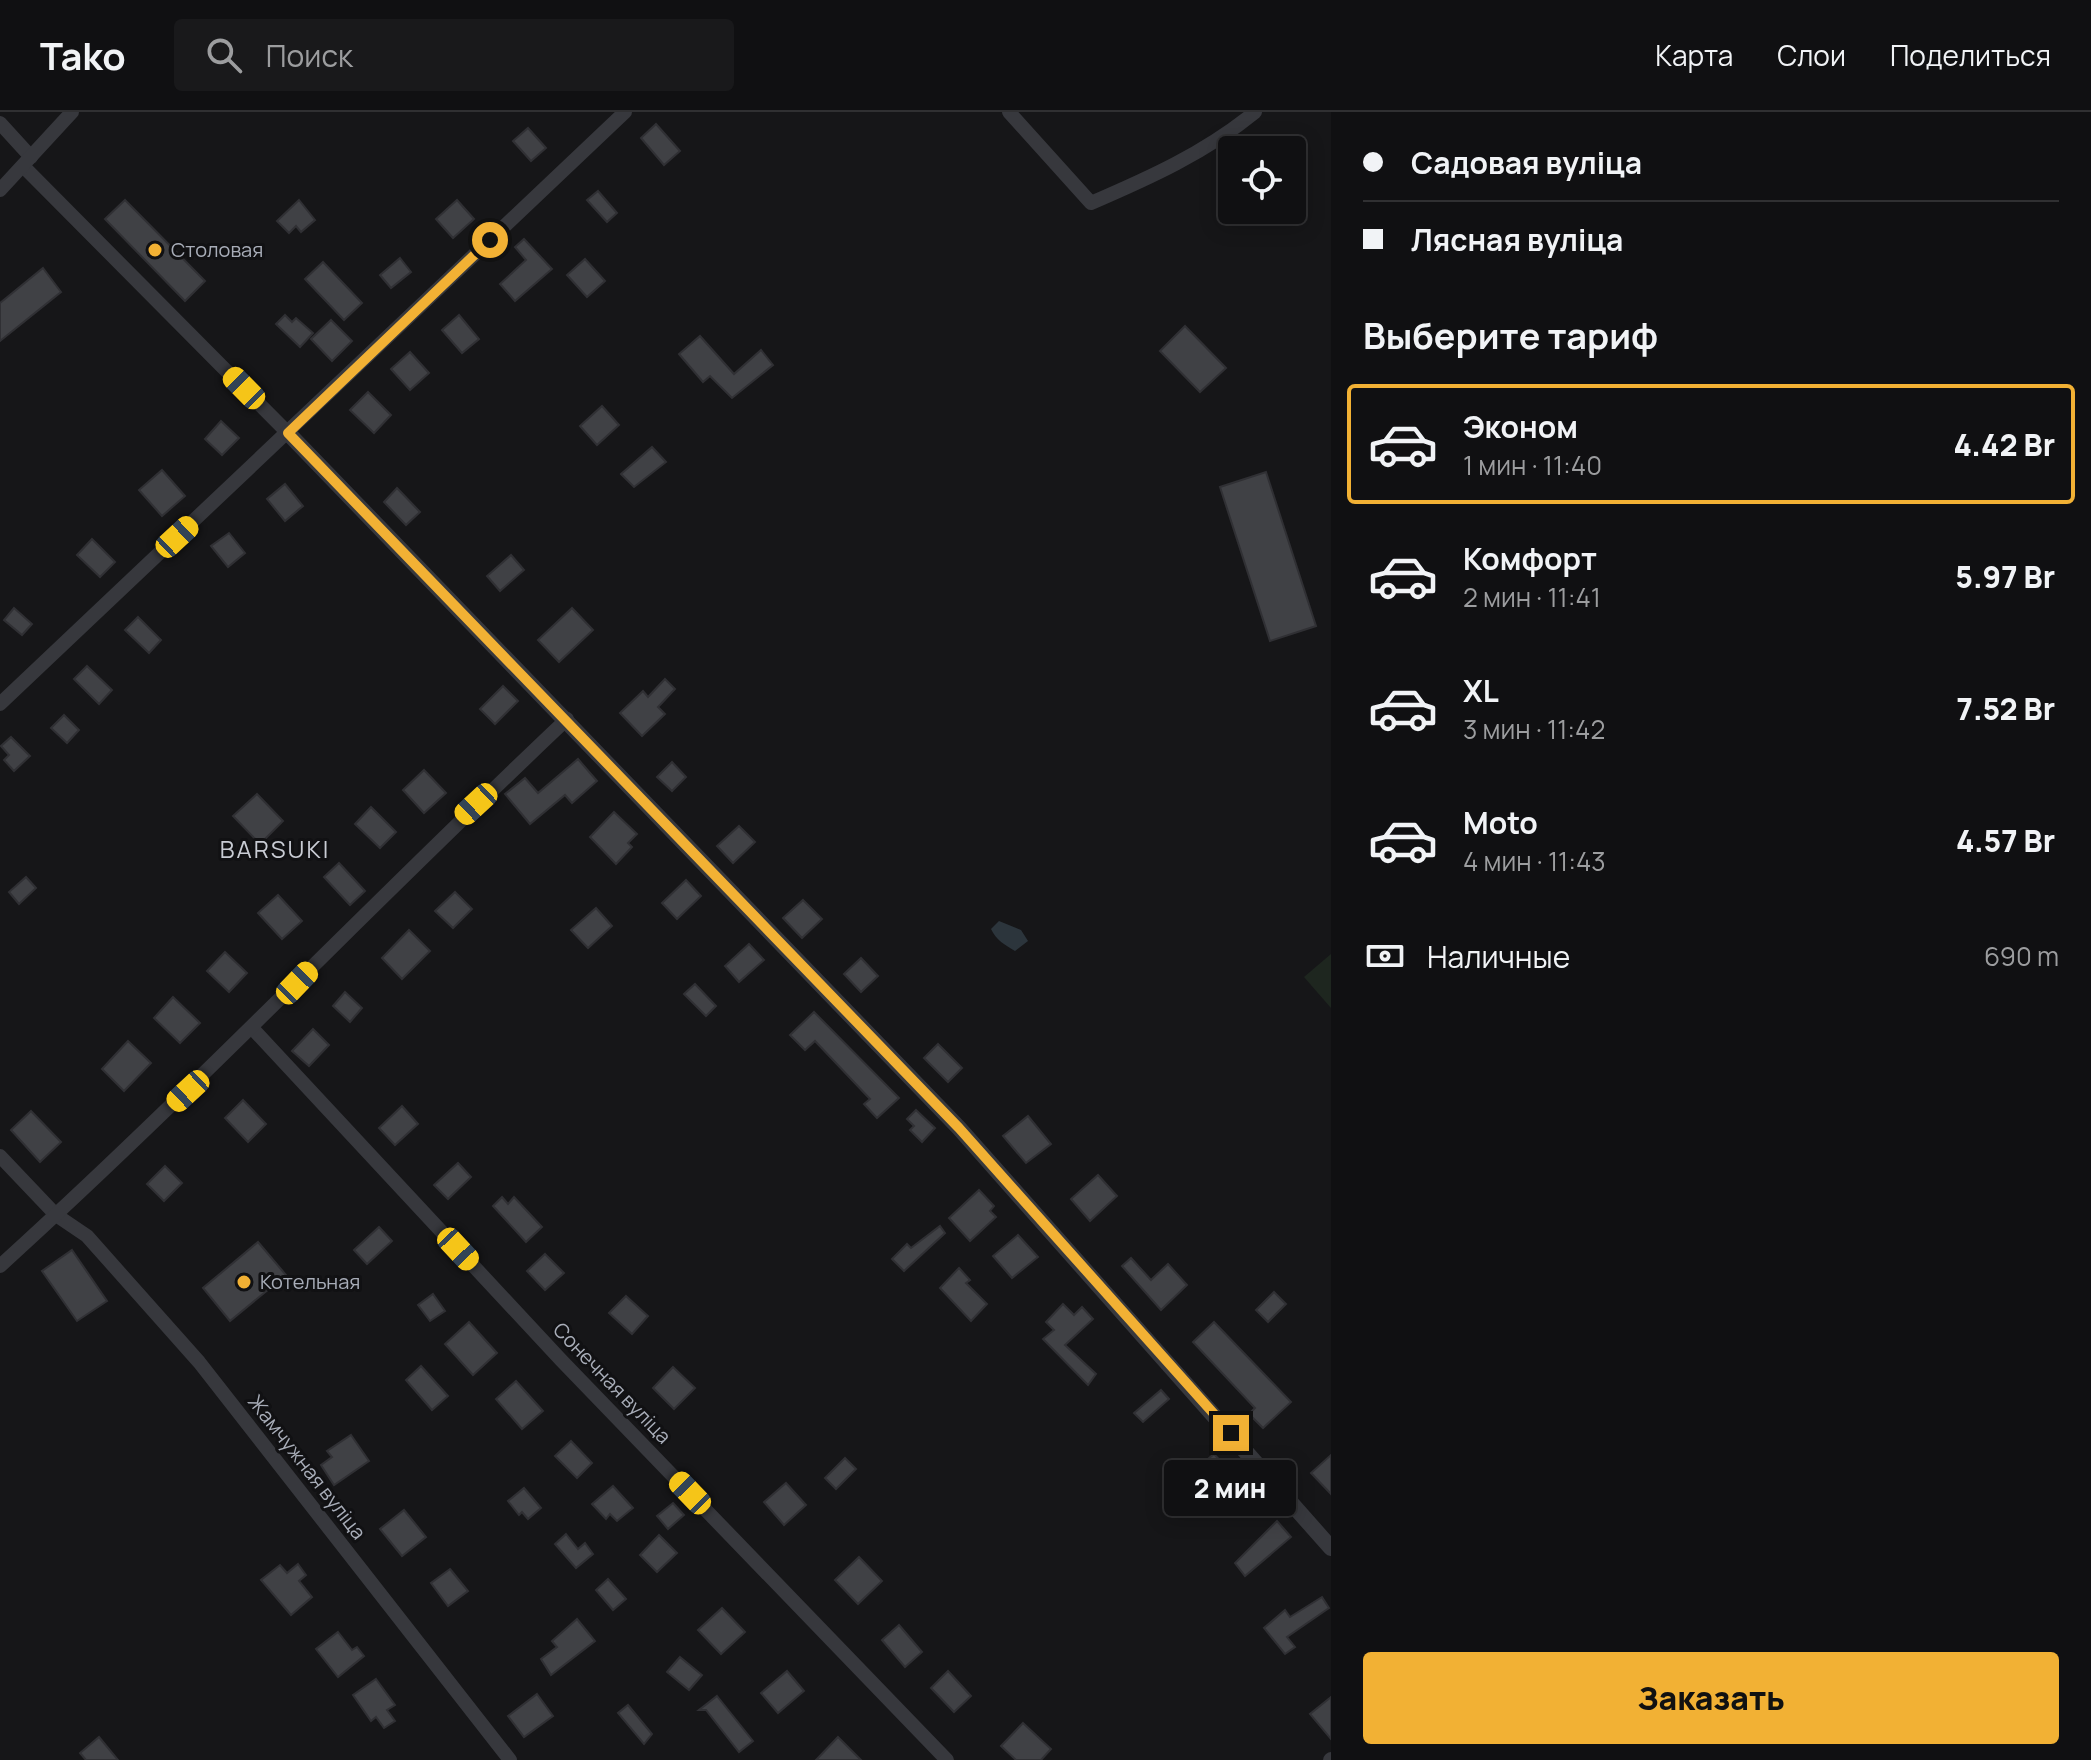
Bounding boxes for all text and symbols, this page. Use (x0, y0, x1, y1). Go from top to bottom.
search box (174, 19, 734, 91)
text: Tako (40, 29, 126, 81)
icon: search (202, 33, 246, 77)
text: Поиск (266, 35, 353, 76)
text: Карта (1655, 36, 1733, 74)
text: Слои (1777, 36, 1846, 74)
text: Поделиться (1890, 36, 2051, 74)
map controls (1218, 136, 1306, 224)
button: locate (1218, 136, 1306, 224)
text: Садовая вуліца (1411, 142, 1642, 183)
text: Лясная вуліца (1411, 219, 1623, 260)
route start (472, 222, 508, 258)
place label: Столовая (171, 236, 263, 263)
marker: Столовая (146, 241, 164, 259)
text: Выберите тариф (1363, 311, 1658, 360)
car (219, 363, 269, 413)
text: Эконом (1463, 406, 1578, 447)
icon: car (1367, 408, 1439, 480)
text: 4.42 Br (1954, 424, 2055, 465)
text: 1 мин · 11:40 (1463, 447, 1602, 483)
car (151, 512, 203, 562)
text: Комфорт (1463, 538, 1597, 579)
icon: car (1367, 540, 1439, 612)
text: 5.97 Br (1955, 556, 2055, 597)
text: 2 мин · 11:41 (1463, 579, 1601, 615)
text: XL (1463, 670, 1499, 711)
icon: car (1367, 672, 1439, 744)
text: 7.52 Br (1957, 688, 2055, 729)
text: 3 мин · 11:42 (1463, 711, 1605, 747)
car (450, 779, 502, 829)
text: Moto (1463, 802, 1538, 843)
icon: car (1367, 804, 1439, 876)
text: 4.57 Br (1956, 820, 2055, 861)
district label: BARSUKI (220, 832, 330, 865)
text: 4 мин · 11:43 (1463, 843, 1606, 879)
icon: cash (1363, 934, 1407, 978)
text: Наличные (1427, 936, 1570, 977)
text: 690 m (1984, 938, 2059, 974)
car (272, 957, 322, 1009)
car (162, 1066, 214, 1116)
car (433, 1223, 483, 1275)
place label: Котельная (260, 1268, 360, 1295)
marker: Котельная (235, 1273, 253, 1291)
street label: Сонечная вуліца (547, 1316, 677, 1449)
street label: Жамчужная вуліца (242, 1389, 372, 1545)
route end (1213, 1415, 1249, 1451)
callout: 2 мин (1165, 1461, 1297, 1517)
car (665, 1467, 715, 1519)
text: 2 мин (1194, 1470, 1266, 1506)
button: Заказать (1363, 1652, 2059, 1744)

